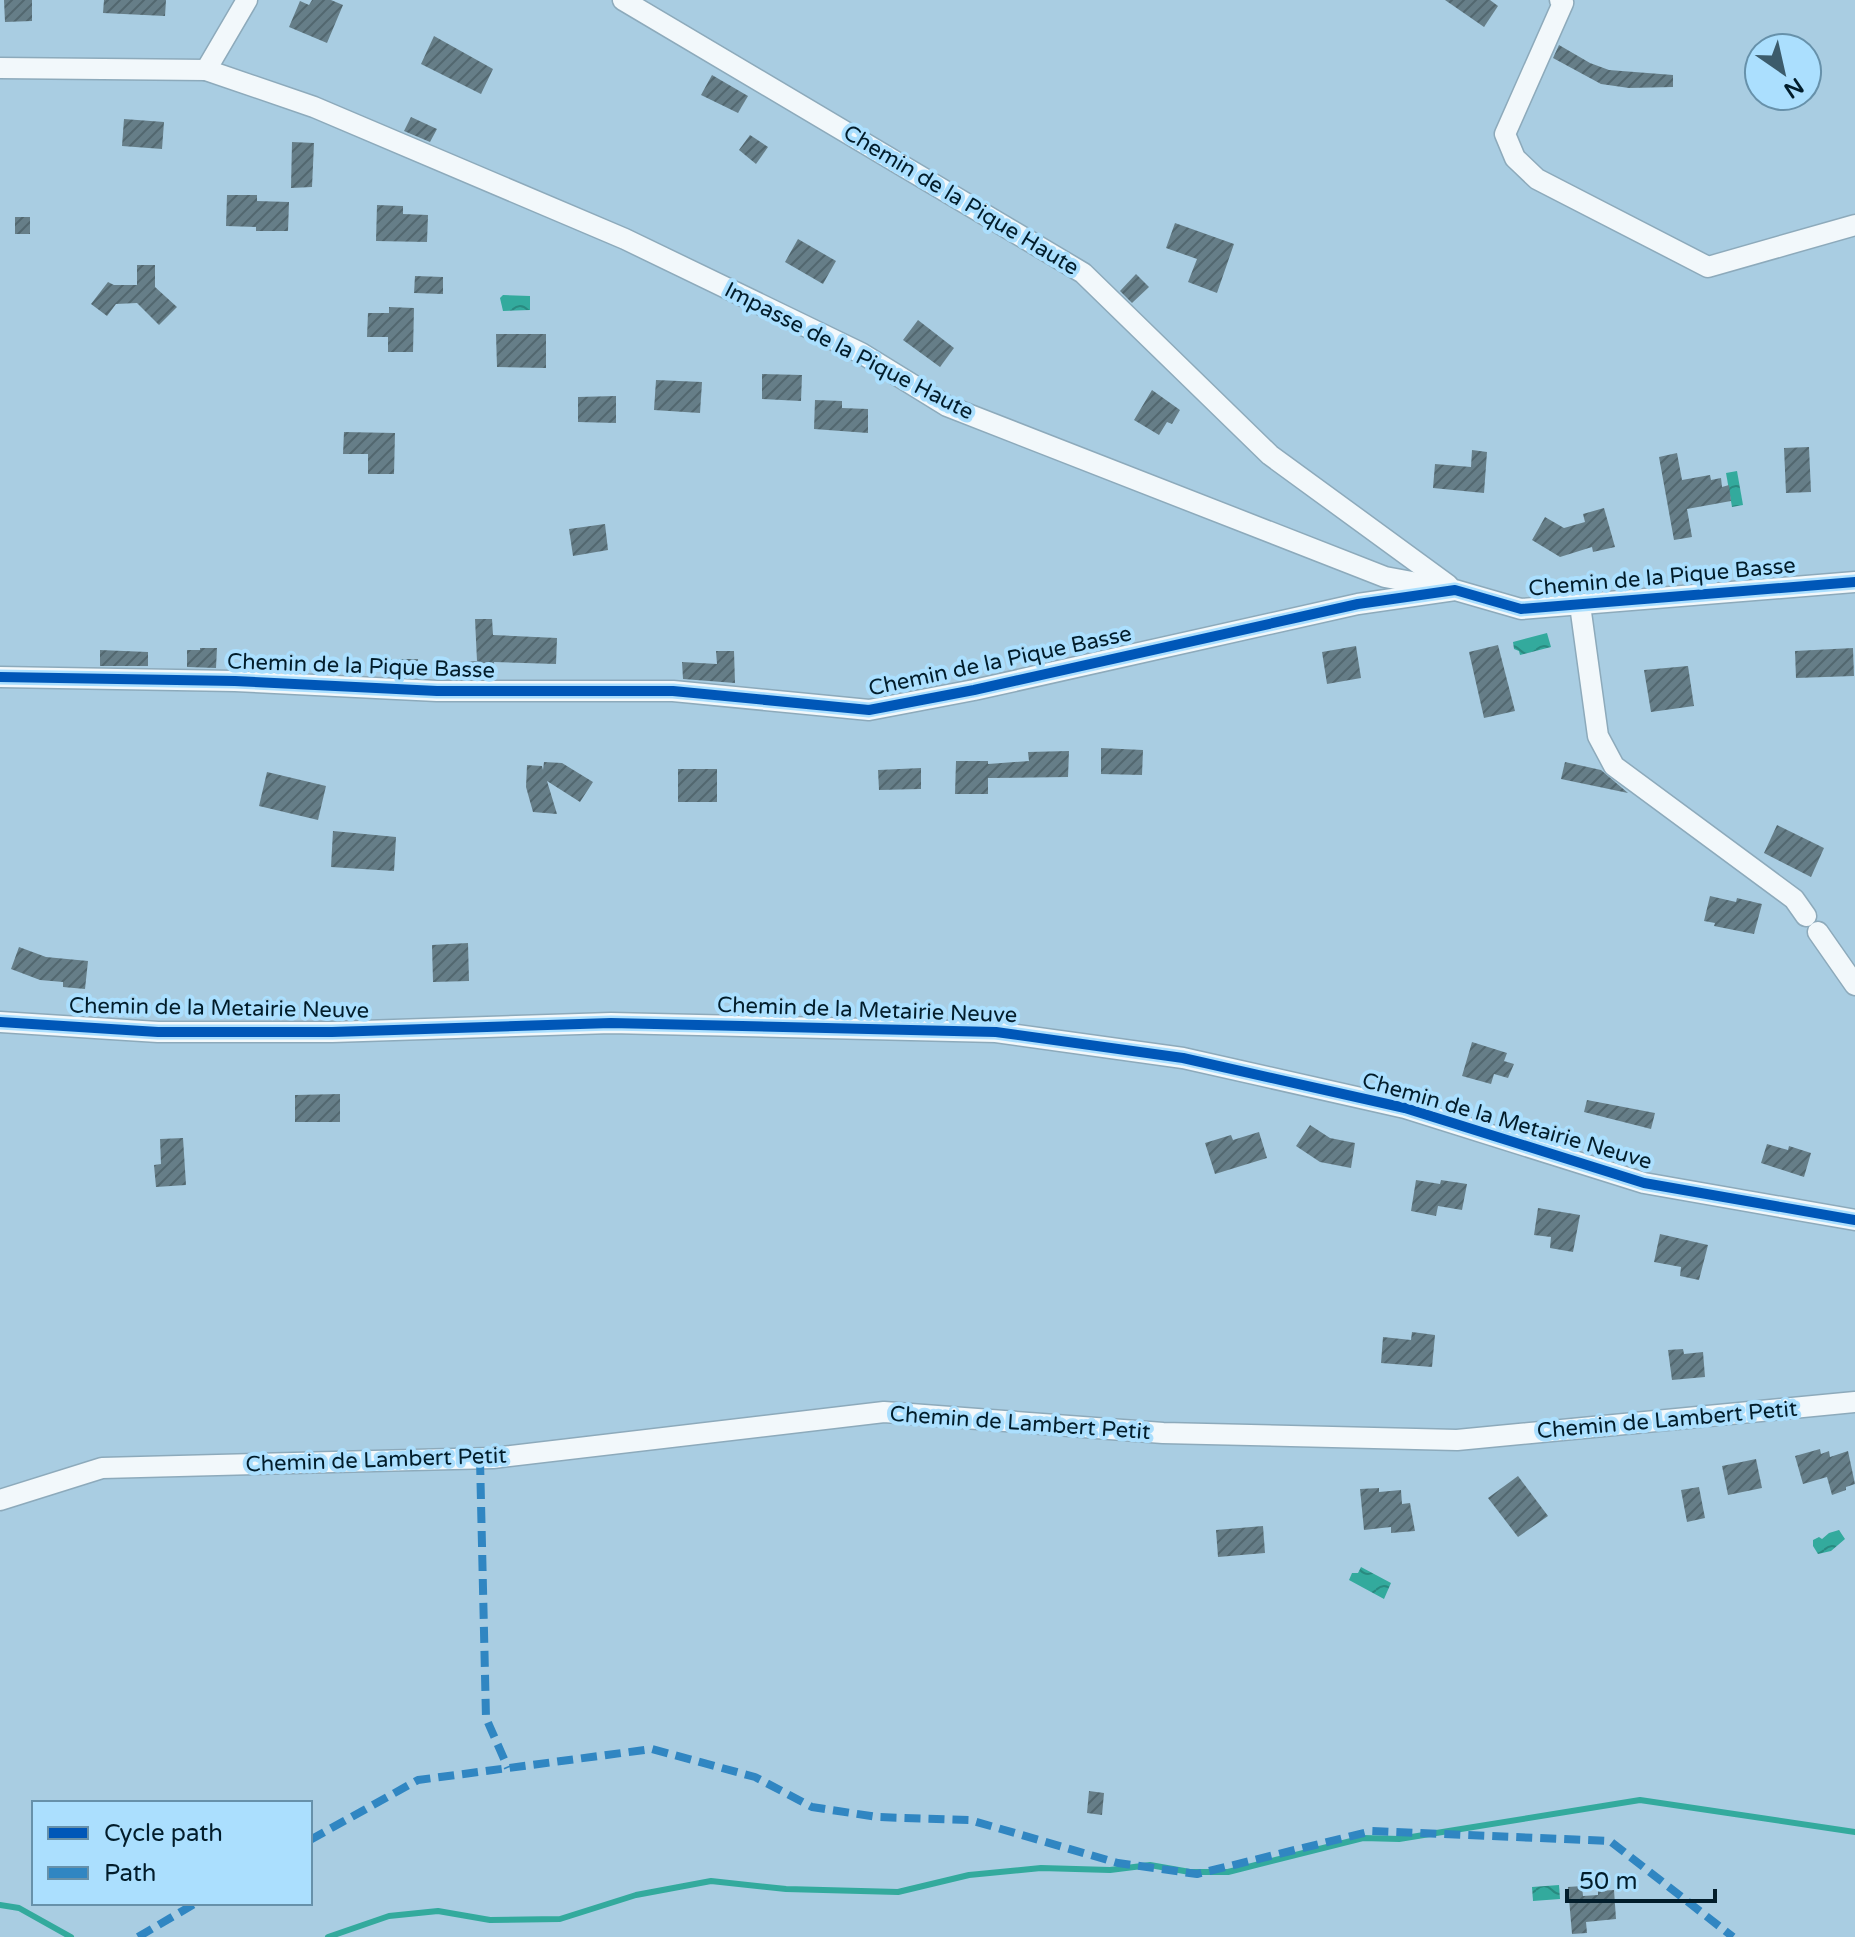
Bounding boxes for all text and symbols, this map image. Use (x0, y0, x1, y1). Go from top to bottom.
north arrow (1743, 32, 1823, 112)
text: N (1779, 72, 1808, 103)
street label: Chemin de la Pique Haute (839, 119, 1083, 281)
street label: Impasse de la Pique Haute (720, 277, 978, 425)
street label: Chemin de la Pique Basse (1527, 552, 1797, 602)
street label: Chemin de la Pique Basse (866, 620, 1134, 702)
street label: Chemin de la Pique Basse (226, 648, 496, 684)
street label: Chemin de la Metairie Neuve (69, 992, 369, 1024)
street label: Chemin de la Metairie Neuve (716, 992, 1018, 1028)
street label: Chemin de la Metairie Neuve (1359, 1067, 1655, 1175)
street label: Chemin de Lambert Petit (1536, 1396, 1798, 1444)
street label: Chemin de Lambert Petit (889, 1401, 1151, 1445)
street label: Chemin de Lambert Petit (245, 1442, 507, 1478)
legend (32, 1801, 312, 1905)
text: Cycle path (104, 1819, 223, 1848)
scale bar (1567, 1853, 1715, 1903)
text: Path (104, 1859, 157, 1888)
text: 50 m (1579, 1867, 1637, 1896)

